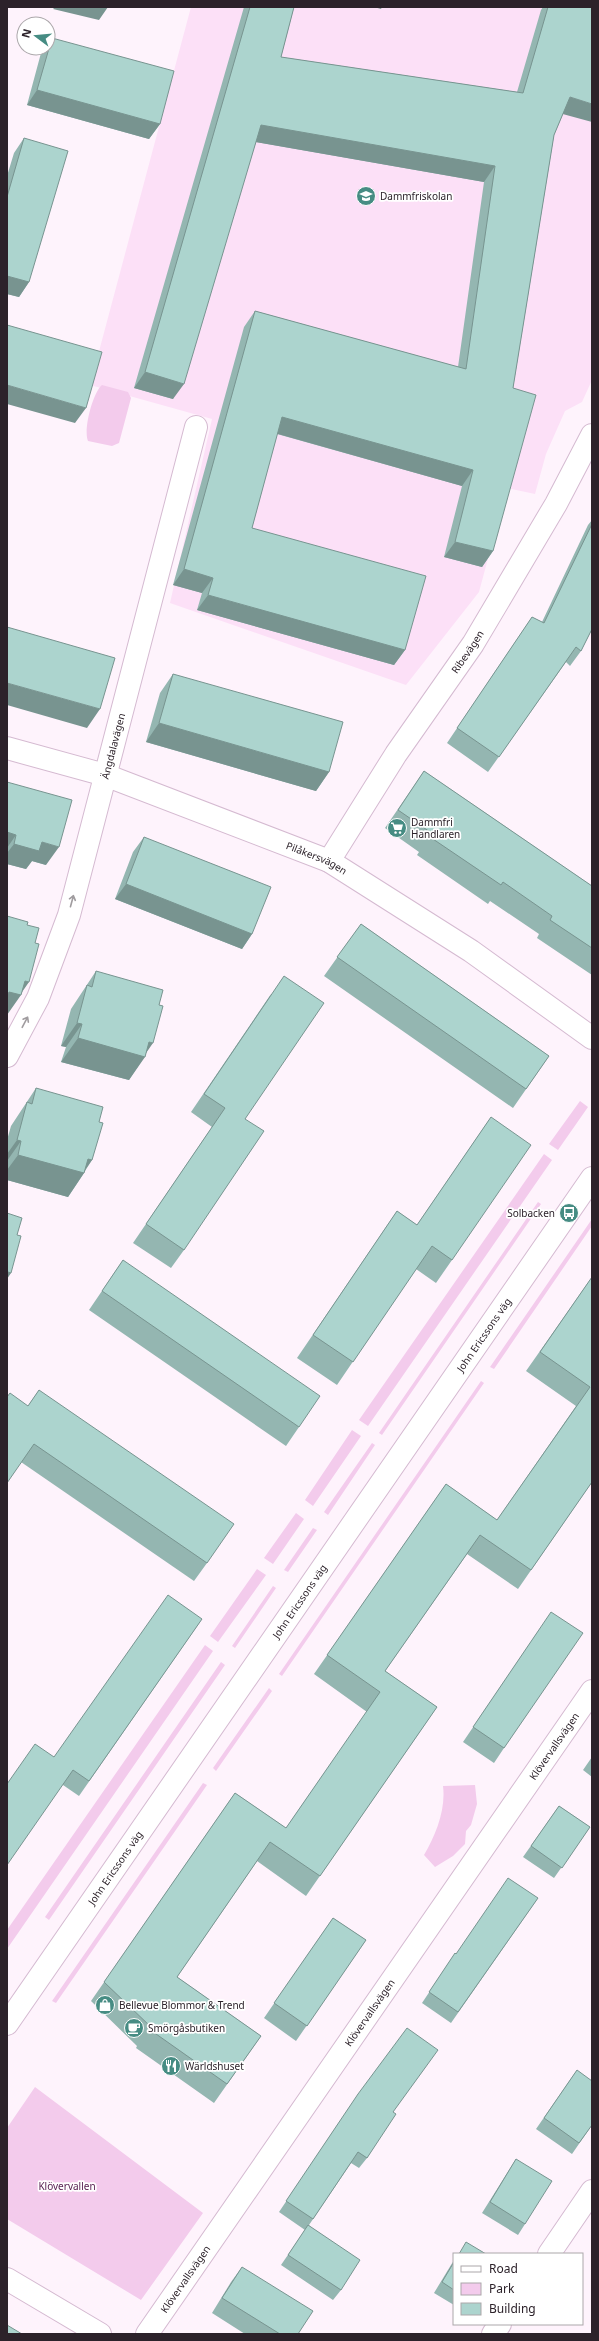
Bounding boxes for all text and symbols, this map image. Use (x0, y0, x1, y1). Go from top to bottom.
north arrow (16, 16, 56, 56)
text: N (17, 27, 34, 39)
school or university icon: Dammfriskolan (355, 185, 377, 207)
place label: Dammfriskolan (380, 189, 452, 203)
street label: Ribevägen (448, 627, 487, 676)
street label: Ängdalavägen (98, 712, 128, 780)
place label: Dammfri Handlaren (411, 815, 460, 841)
supermarket icon: Dammfri Handlaren (386, 817, 408, 839)
street label: Pilåkersvägen (284, 838, 350, 878)
one-way arrow (69, 895, 77, 908)
one-way arrow (22, 1016, 30, 1028)
bus stop icon: Solbacken (558, 1202, 580, 1224)
place label: Solbacken (507, 1206, 555, 1220)
street label: John Ericssons väg (453, 1295, 514, 1375)
street label: John Ericssons väg (268, 1561, 330, 1642)
street label: Klövervallsvägen (526, 1710, 582, 1783)
street label: John Ericssons väg (84, 1828, 146, 1908)
street label: Klövervallsvägen (341, 1976, 398, 2049)
shop icon: Bellevue Blommor & Trend (94, 1994, 116, 2016)
place label: Bellevue Blommor & Trend (119, 1998, 245, 2012)
cafe icon: Smörgåsbutiken (123, 2017, 145, 2039)
place label: Smörgåsbutiken (148, 2021, 225, 2035)
restaurant icon: Wärldshuset (160, 2055, 182, 2077)
place label: Wärldshuset (185, 2059, 244, 2073)
park label: Klövervallen (38, 2179, 96, 2193)
street label: Klövervallsvägen (157, 2242, 213, 2315)
legend (453, 2253, 583, 2325)
text: Road (489, 2260, 518, 2277)
text: Park (489, 2280, 515, 2297)
text: Building (489, 2300, 536, 2317)

